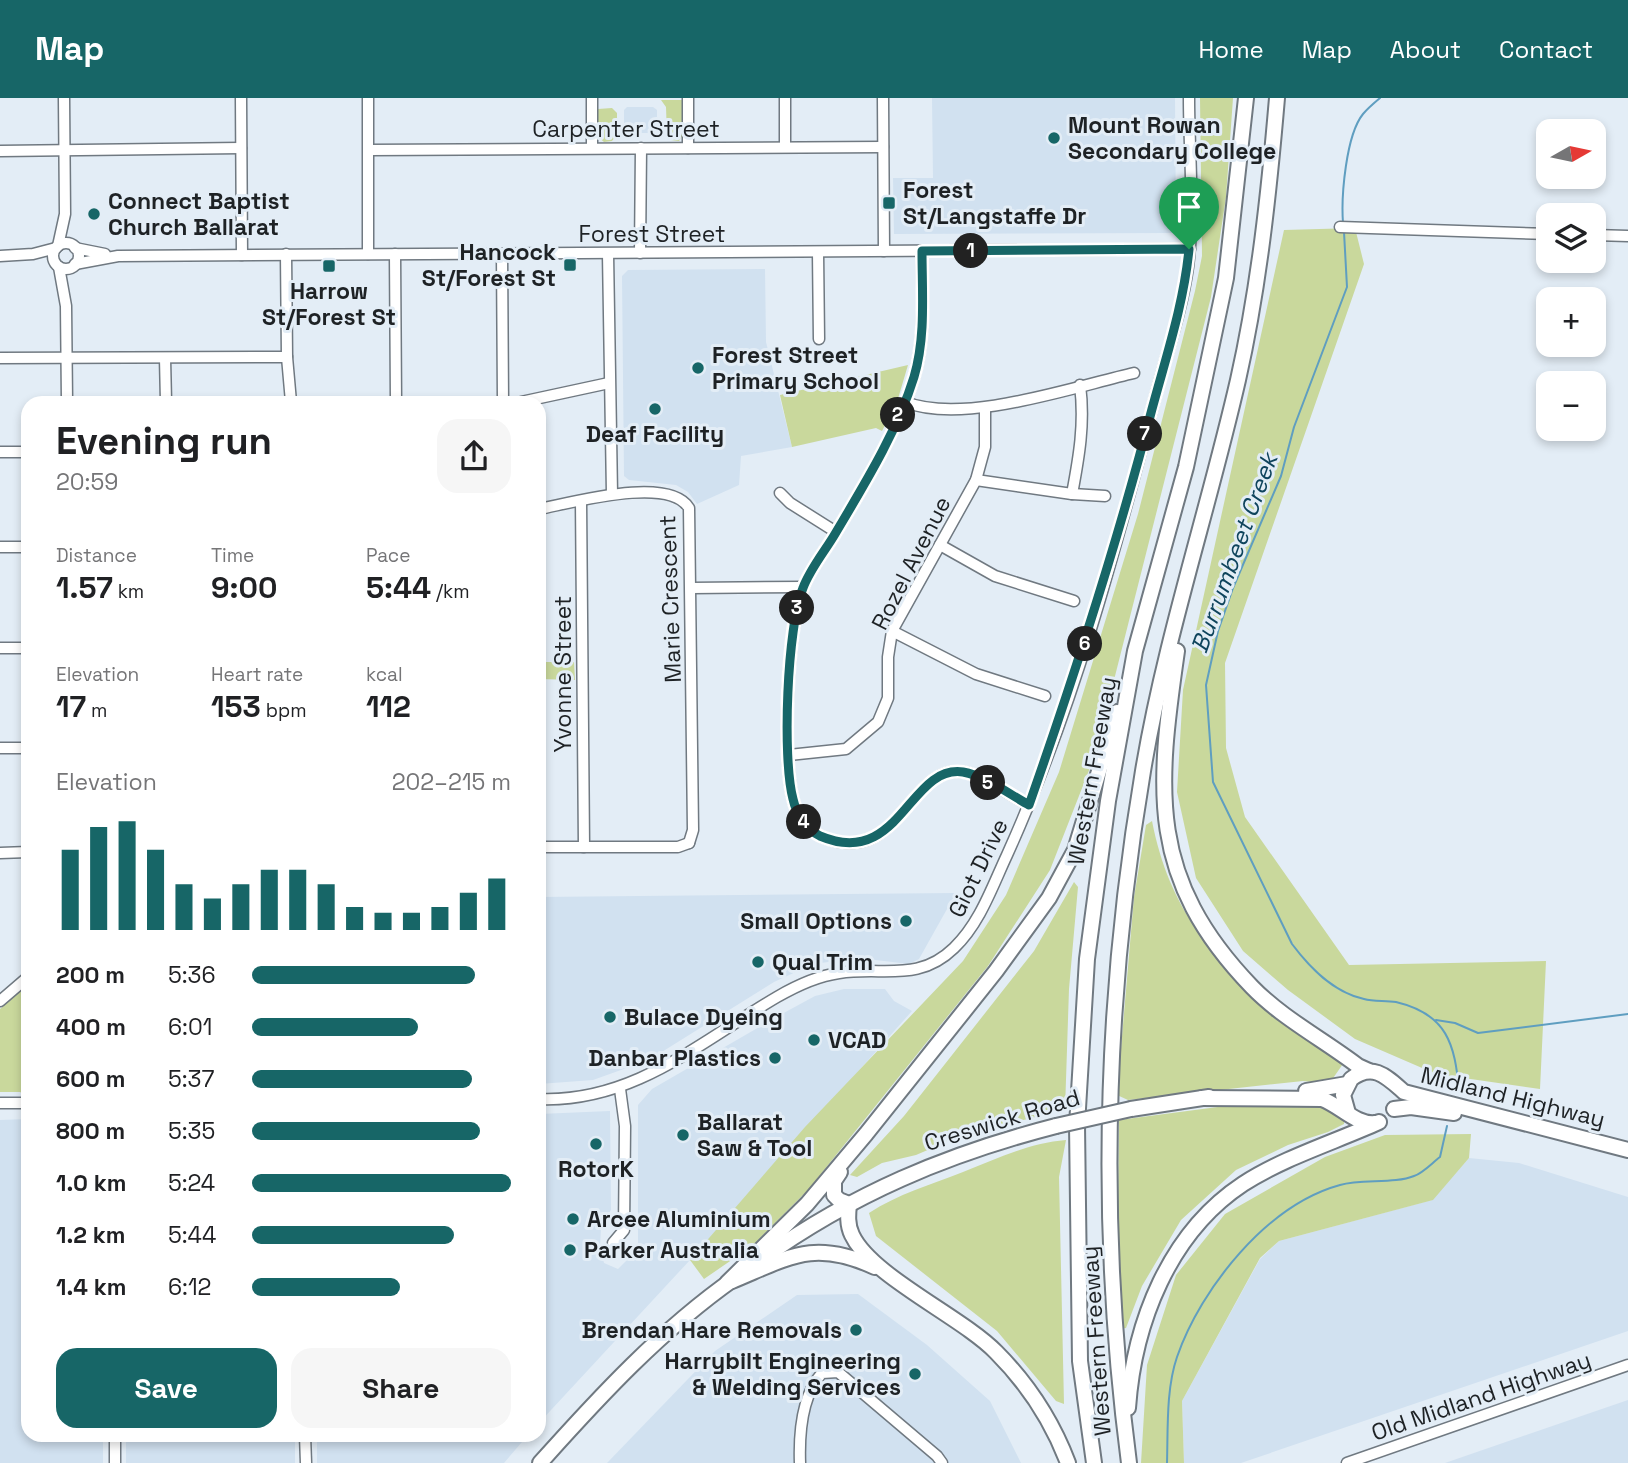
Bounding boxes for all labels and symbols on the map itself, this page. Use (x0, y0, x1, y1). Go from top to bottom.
place label: Mount Rowan Secondary College (1068, 110, 1276, 166)
street label: Carpenter Street (532, 114, 720, 144)
north arrow (1536, 119, 1606, 189)
marker: Mount Rowan Secondary College (1046, 130, 1062, 146)
place label: Forest St/Langstaffe Dr (903, 175, 1086, 231)
pin (1159, 177, 1219, 249)
place label: Connect Baptist Church Ballarat (108, 186, 290, 242)
marker: Forest St/Langstaffe Dr (881, 195, 897, 211)
marker: Connect Baptist Church Ballarat (86, 206, 102, 222)
street label: Forest Street (579, 219, 726, 249)
pin: 1 (954, 234, 988, 268)
place label: Hancock St/Forest St (422, 237, 556, 293)
marker: Hancock St/Forest St (562, 257, 578, 273)
marker: Harrow St/Forest St (321, 258, 337, 274)
place label: Harrow St/Forest St (262, 276, 396, 332)
place label: Forest Street Primary School (712, 340, 879, 396)
marker: Forest Street Primary School (690, 360, 706, 376)
pin: 2 (880, 398, 916, 432)
marker: Deaf Facility (647, 401, 663, 417)
pin: 7 (1128, 416, 1162, 452)
place label: Deaf Facility (586, 419, 724, 449)
water label: Burrumbeet Creek (1184, 446, 1286, 657)
street label: Rozel Avenue (865, 491, 957, 635)
street label: Marie Crescent (652, 515, 688, 683)
pin: 3 (780, 590, 814, 626)
street label: Yvonne Street (548, 596, 578, 752)
pin: 6 (1068, 626, 1102, 662)
street label: Western Freeway (1061, 675, 1123, 867)
pin: 5 (970, 766, 1006, 800)
pin: 4 (786, 804, 822, 840)
street label: Giot Drive (941, 814, 1015, 922)
place label: Small Options (740, 906, 892, 936)
marker: Small Options (898, 913, 914, 929)
place label: Qual Trim (772, 947, 873, 977)
marker: Qual Trim (750, 954, 766, 970)
place label: Bulace Dyeing (624, 1002, 783, 1032)
marker: Bulace Dyeing (602, 1009, 618, 1025)
place label: VCAD (828, 1025, 886, 1055)
marker: VCAD (806, 1032, 822, 1048)
place label: Danbar Plastics (588, 1043, 761, 1073)
marker: Danbar Plastics (767, 1050, 783, 1066)
street label: Midland Highway (1418, 1060, 1608, 1134)
street label: Creswick Road (921, 1082, 1083, 1158)
place label: Ballarat Saw & Tool (697, 1107, 812, 1163)
marker: Ballarat Saw & Tool (675, 1127, 691, 1143)
marker: RotorK (588, 1136, 604, 1152)
place label: RotorK (558, 1154, 635, 1184)
place label: Arcee Aluminium (587, 1204, 771, 1234)
marker: Arcee Aluminium (565, 1211, 581, 1227)
place label: Parker Australia (584, 1235, 759, 1265)
marker: Parker Australia (562, 1242, 578, 1258)
street label: Western Freeway (1074, 1245, 1118, 1437)
place label: Brendan Hare Removals (581, 1315, 842, 1345)
marker: Brendan Hare Removals (848, 1322, 864, 1338)
street label: Old Midland Highway (1367, 1344, 1595, 1448)
place label: Harrybilt Engineering & Welding Services (665, 1346, 901, 1402)
marker: Harrybilt Engineering & Welding Services (907, 1366, 923, 1382)

